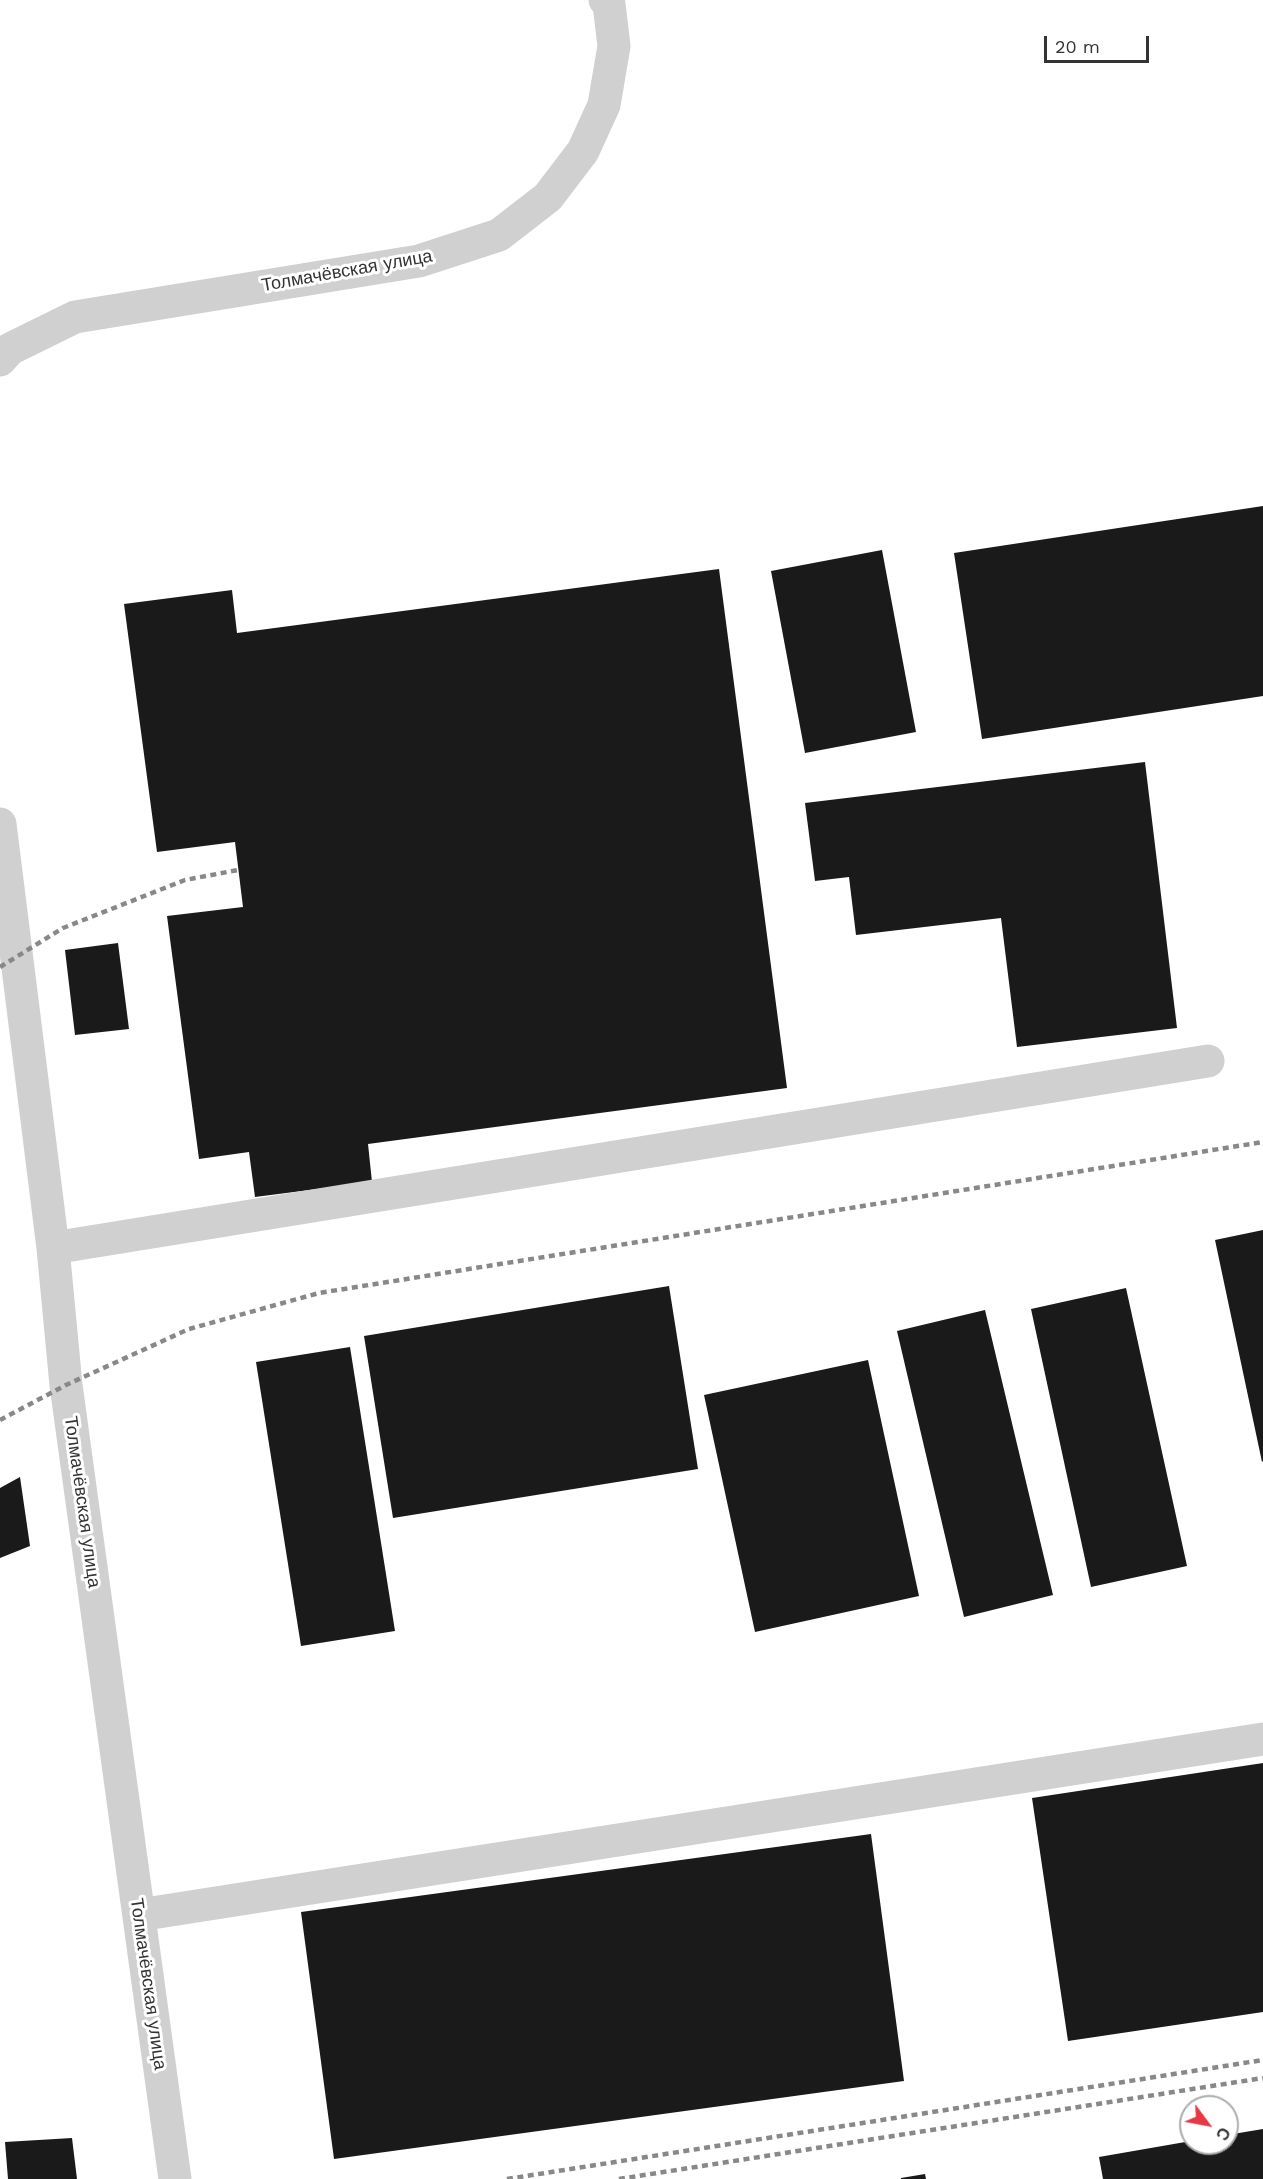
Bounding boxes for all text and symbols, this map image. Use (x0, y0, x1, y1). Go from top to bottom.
scale bar (1047, 24, 1152, 62)
text: 20 m (1055, 36, 1100, 57)
street label: Толмачёвская улица (260, 245, 434, 297)
street label: Толмачёвская улица (59, 1415, 105, 1589)
street label: Толмачёвская улица (125, 1897, 171, 2071)
north arrow (1179, 2095, 1239, 2155)
text: С (1212, 2124, 1234, 2144)

